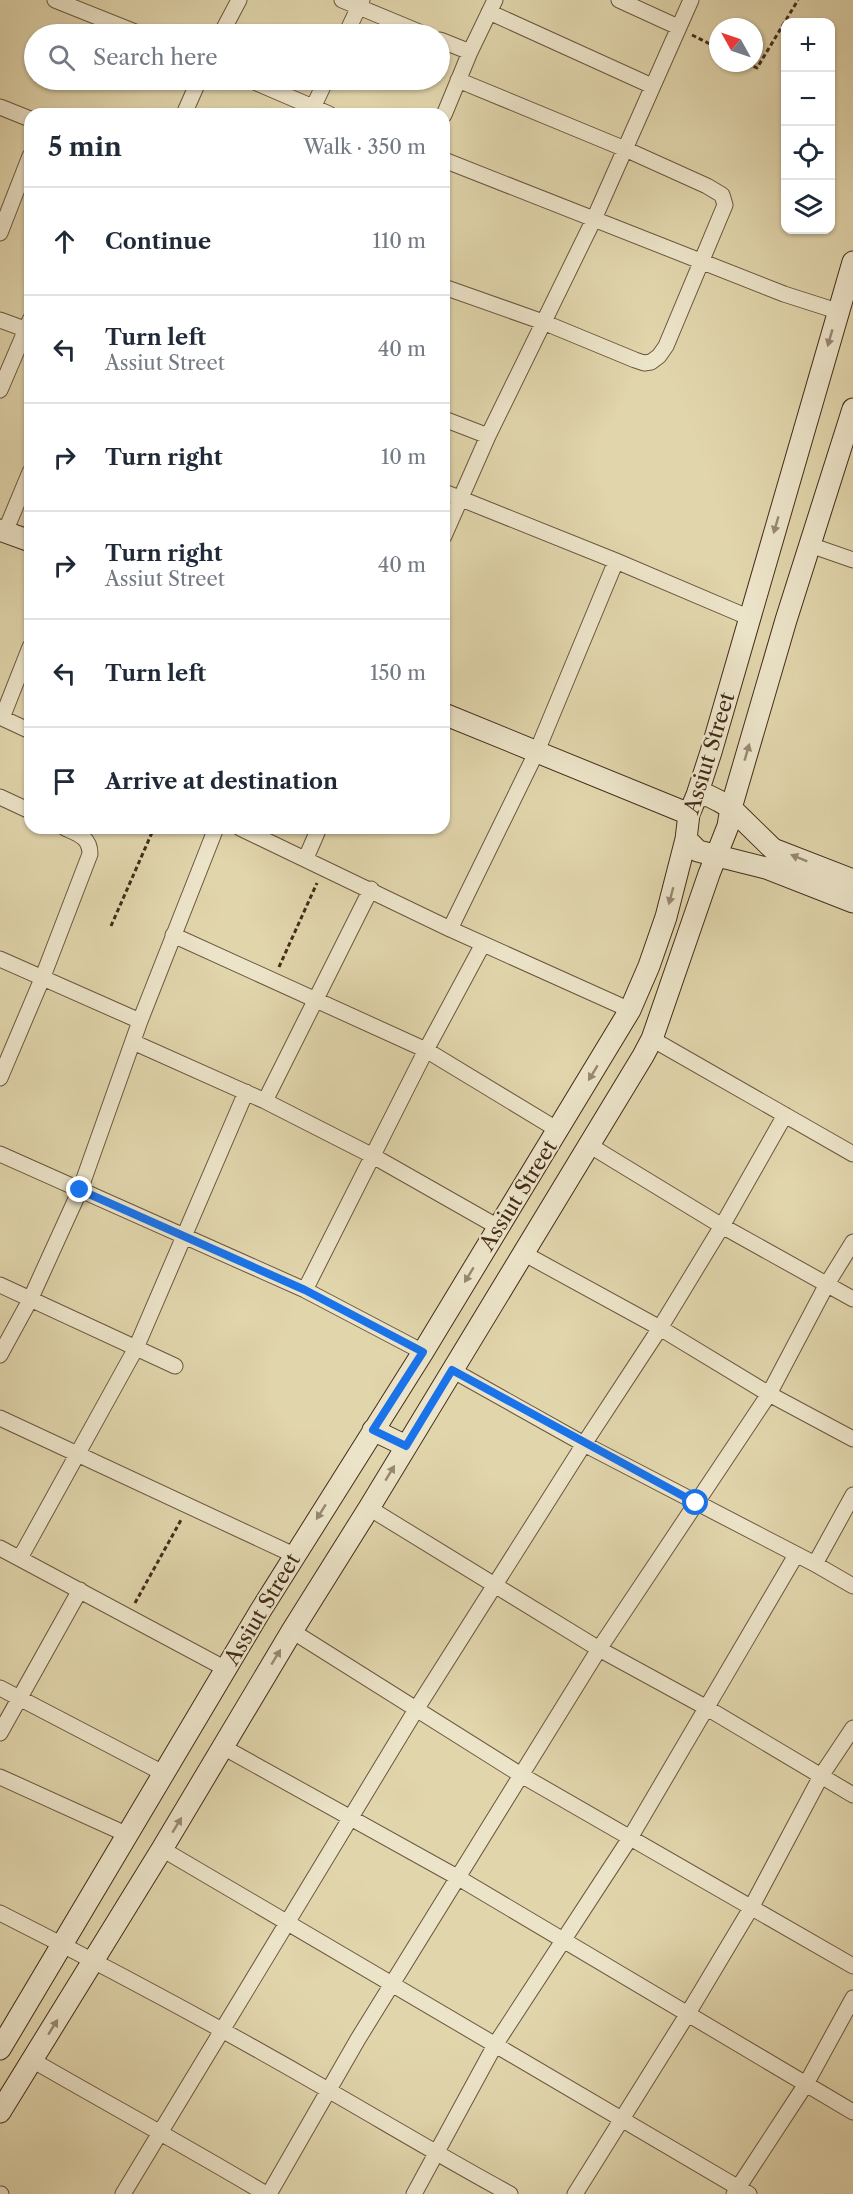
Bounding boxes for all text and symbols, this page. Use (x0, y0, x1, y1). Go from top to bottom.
north arrow (709, 18, 763, 72)
map controls (781, 18, 835, 234)
button: + (781, 18, 835, 72)
search box (24, 24, 450, 90)
icon: search (45, 41, 78, 74)
text: Search here (93, 44, 218, 71)
button: − (781, 72, 835, 126)
button: locate (781, 126, 835, 180)
text: 5 min (48, 131, 122, 163)
text: Walk · 350 m (303, 135, 426, 159)
button: layers (781, 180, 835, 234)
icon: ahead (48, 225, 81, 258)
text: Continue (105, 228, 211, 255)
text: 110 m (373, 229, 426, 253)
text: Turn left (105, 324, 206, 351)
one-way arrow (825, 329, 834, 347)
icon: left (48, 333, 81, 366)
text: 40 m (378, 337, 426, 361)
text: Assiut Street (105, 351, 225, 375)
icon: right (48, 441, 81, 474)
text: Turn right (105, 444, 223, 471)
text: 10 m (381, 445, 426, 469)
one-way arrow (771, 516, 780, 534)
text: Turn right (105, 540, 223, 567)
icon: right (48, 549, 81, 582)
text: 40 m (378, 553, 426, 577)
text: Assiut Street (105, 567, 225, 591)
icon: left (48, 657, 81, 690)
text: Turn left (105, 660, 206, 687)
text: 150 m (370, 661, 426, 685)
street label: Assiut Street (678, 689, 739, 818)
one-way arrow (743, 743, 752, 761)
icon: arrive (48, 765, 81, 798)
text: Arrive at destination (105, 768, 338, 795)
one-way arrow (790, 853, 808, 862)
one-way arrow (666, 887, 675, 905)
one-way arrow (587, 1065, 598, 1081)
street label: Assiut Street (474, 1135, 562, 1256)
route end (66, 1176, 92, 1202)
one-way arrow (464, 1267, 474, 1284)
one-way arrow (384, 1465, 395, 1481)
route start (682, 1489, 708, 1515)
one-way arrow (316, 1504, 327, 1520)
street label: Assiut Street (218, 1548, 305, 1670)
one-way arrow (271, 1649, 282, 1665)
one-way arrow (171, 1817, 182, 1833)
one-way arrow (47, 2019, 58, 2035)

